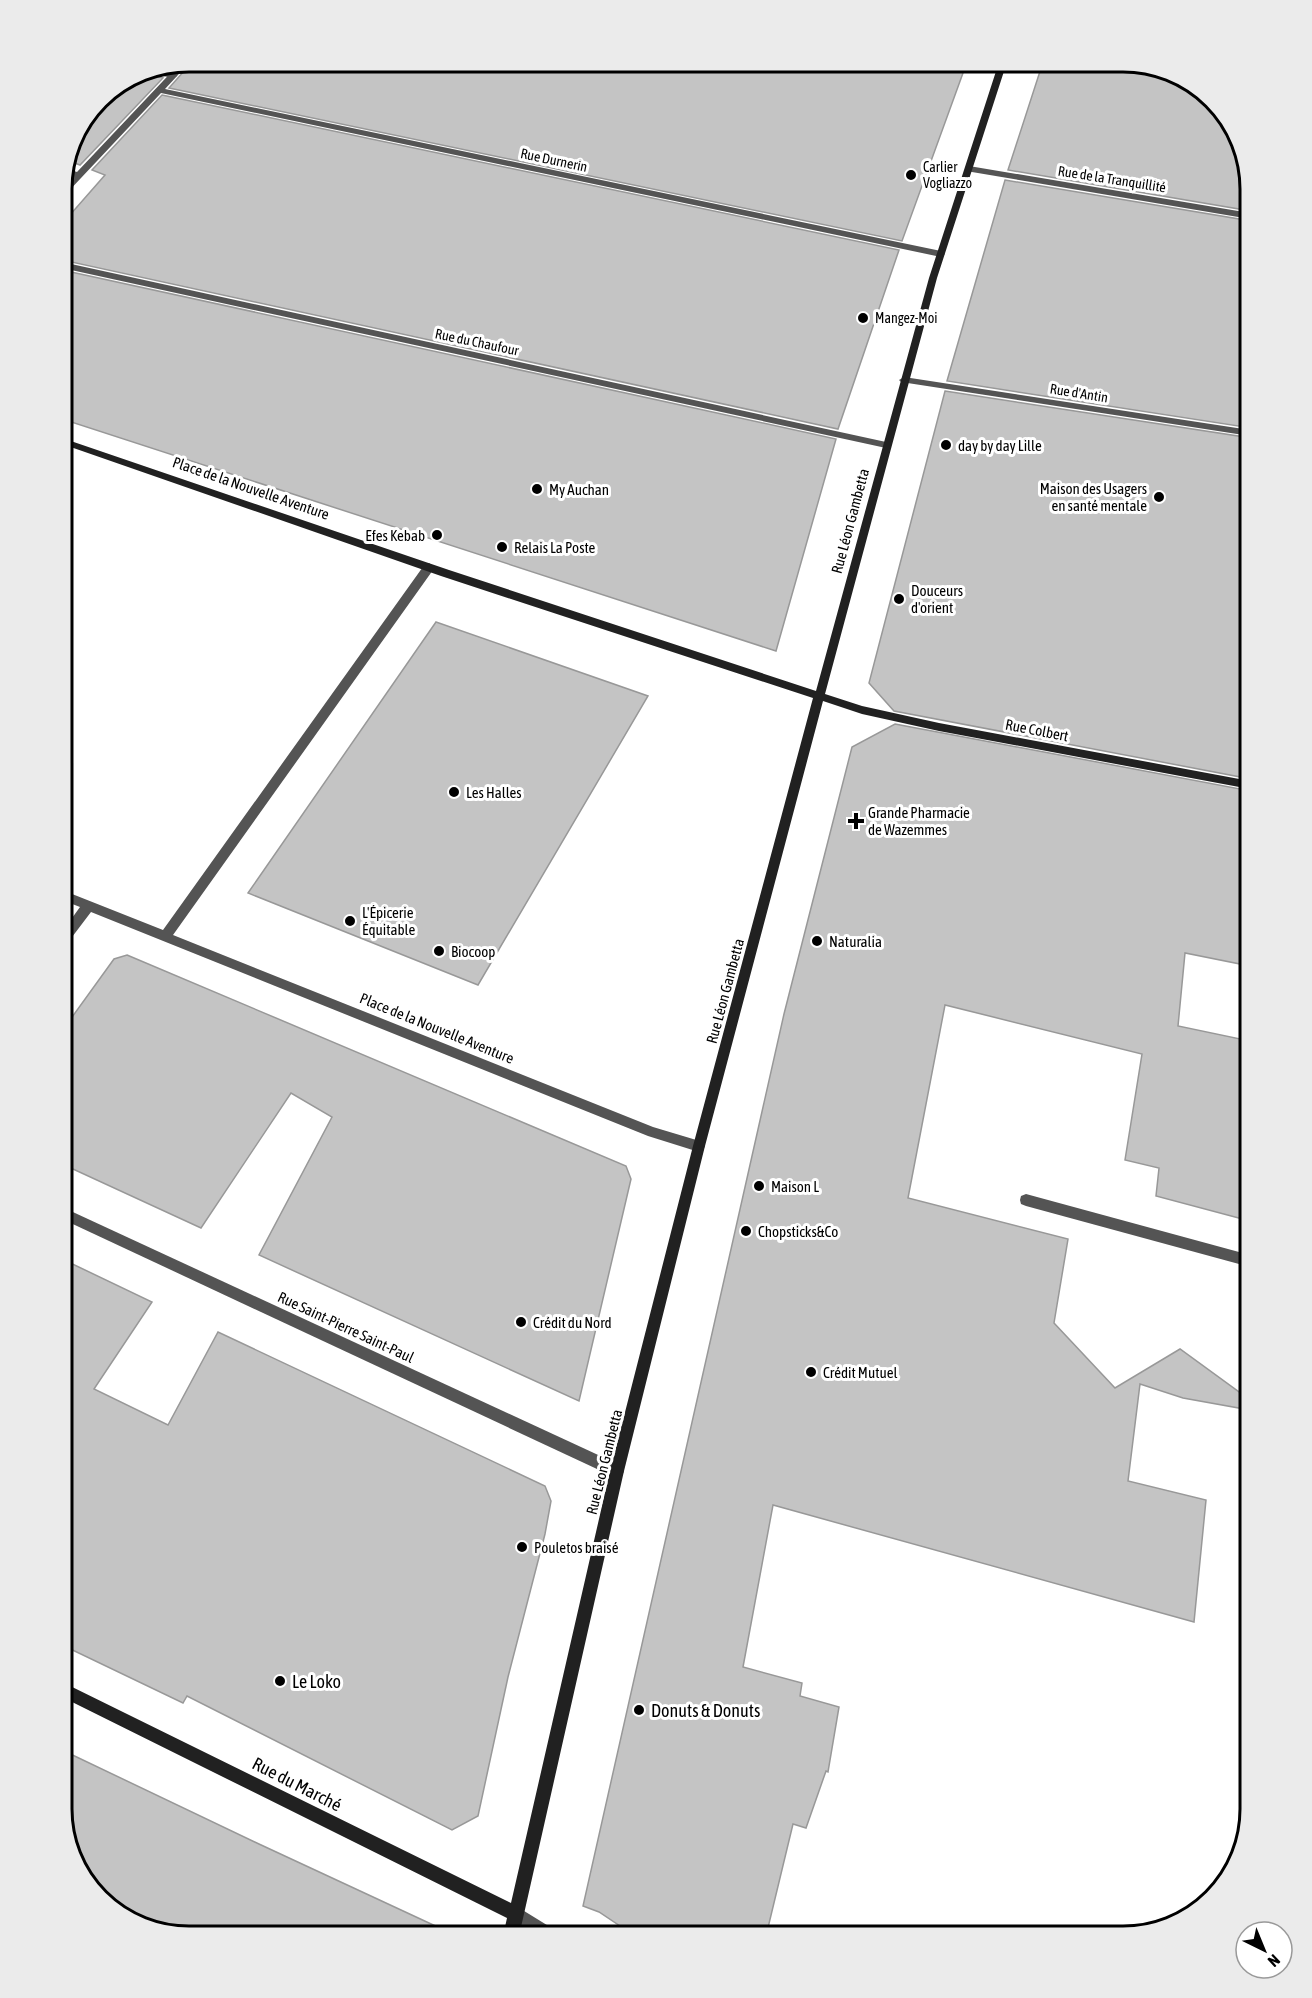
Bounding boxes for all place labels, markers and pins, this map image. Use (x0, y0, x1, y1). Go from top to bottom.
place label: Carlier Vogliazzo (923, 159, 972, 191)
marker: Carlier Vogliazzo (904, 168, 918, 182)
place label: Mangez-Moi (875, 310, 938, 326)
marker: Mangez-Moi (856, 311, 870, 325)
place label: day by day Lille (958, 437, 1042, 454)
marker: day by day Lille (939, 438, 953, 452)
place label: Maison des Usagers en santé mentale (1040, 480, 1147, 514)
place label: My Auchan (549, 481, 609, 498)
marker: My Auchan (530, 482, 544, 496)
marker: Maison des Usagers en santé mentale (1152, 490, 1166, 504)
place label: Efes Kebab (365, 527, 425, 544)
marker: Efes Kebab (430, 528, 444, 542)
place label: Relais La Poste (514, 539, 596, 556)
marker: Relais La Poste (495, 540, 509, 554)
place label: Douceurs d'orient (911, 582, 963, 616)
marker: Douceurs d'orient (892, 592, 906, 606)
place label: Les Halles (466, 784, 522, 801)
marker: Les Halles (447, 785, 461, 799)
place label: Grande Pharmacie de Wazemmes (868, 804, 970, 838)
marker: Grande Pharmacie de Wazemmes (849, 814, 863, 828)
place label: L'Épicerie Équitable (362, 904, 415, 938)
marker: L'Épicerie Équitable (343, 914, 357, 928)
place label: Naturalia (829, 933, 882, 950)
marker: Naturalia (810, 934, 824, 948)
place label: Biocoop (451, 943, 495, 960)
marker: Biocoop (432, 944, 446, 958)
place label: Maison L (771, 1178, 819, 1195)
marker: Maison L (752, 1179, 766, 1193)
place label: Chopsticks&Co (758, 1223, 838, 1240)
marker: Chopsticks&Co (739, 1224, 753, 1238)
place label: Crédit du Nord (533, 1314, 612, 1331)
marker: Crédit du Nord (514, 1315, 528, 1329)
place label: Crédit Mutuel (823, 1364, 898, 1381)
marker: Crédit Mutuel (804, 1365, 818, 1379)
place label: Pouletos braisé (534, 1539, 619, 1556)
marker: Pouletos braisé (515, 1540, 529, 1554)
place label: Le Loko (292, 1671, 341, 1692)
marker: Le Loko (273, 1674, 287, 1688)
place label: Donuts & Donuts (651, 1700, 760, 1721)
marker: Donuts & Donuts (632, 1703, 646, 1717)

